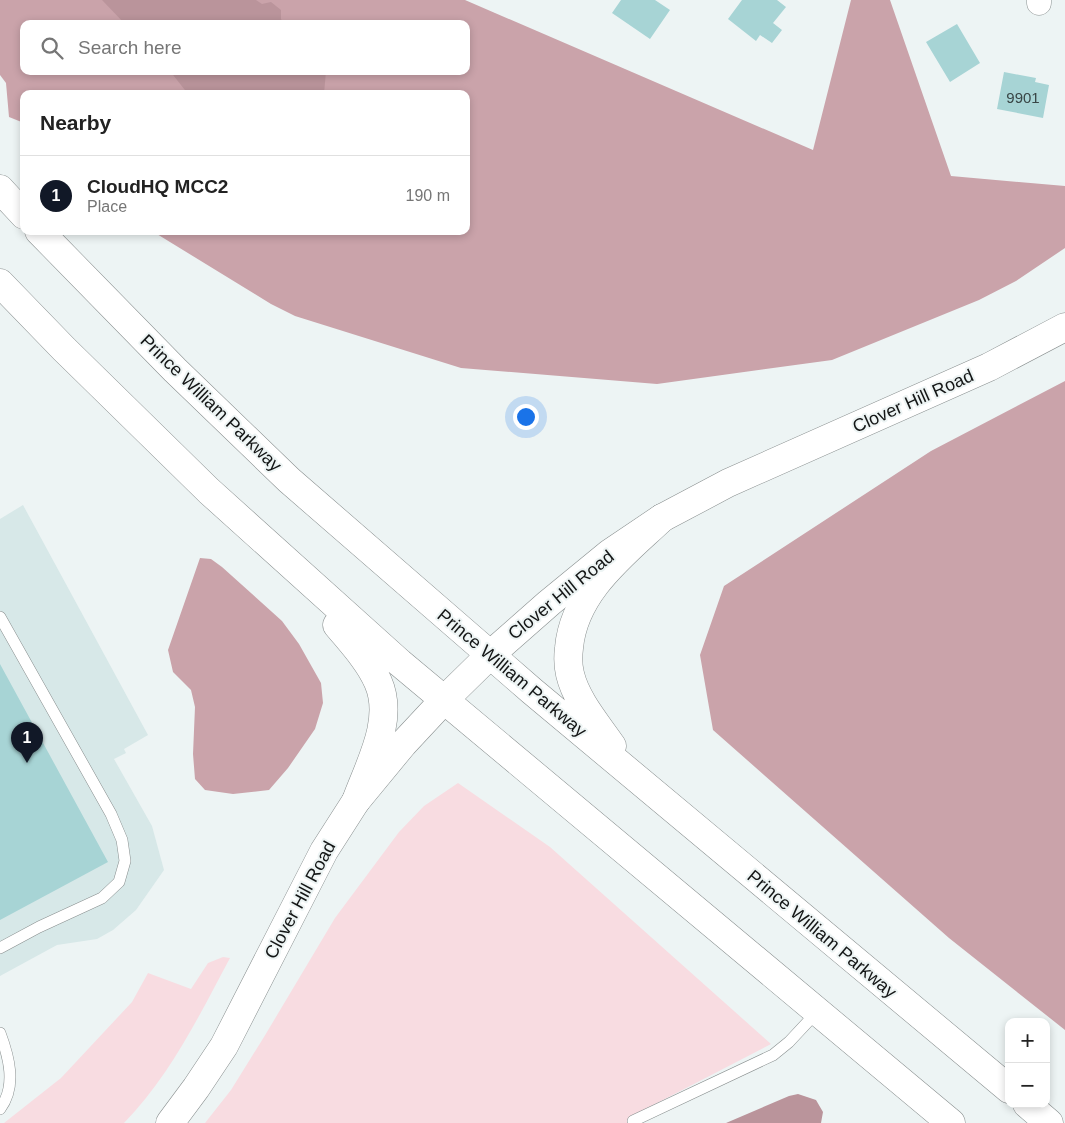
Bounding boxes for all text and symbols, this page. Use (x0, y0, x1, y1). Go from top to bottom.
search box (20, 20, 470, 75)
icon: search (38, 34, 66, 62)
text: Search here (78, 37, 182, 58)
house number: 9901 (1006, 89, 1040, 106)
text: Nearby (40, 111, 111, 134)
text: CloudHQ MCC2 (87, 176, 228, 197)
text: 1 (52, 187, 60, 204)
text: 190 m (406, 187, 450, 204)
text: Place (87, 198, 127, 215)
street label: Prince William Parkway (136, 330, 286, 476)
street label: Clover Hill Road (850, 365, 976, 437)
your location (513, 404, 539, 430)
street label: Clover Hill Road (504, 546, 618, 644)
street label: Prince William Parkway (434, 605, 590, 741)
pin: 1 (11, 722, 43, 763)
street label: Clover Hill Road (261, 838, 339, 962)
street label: Prince William Parkway (744, 866, 900, 1002)
map controls (1005, 1018, 1050, 1108)
button: + (1005, 1018, 1050, 1063)
button: − (1005, 1063, 1050, 1108)

